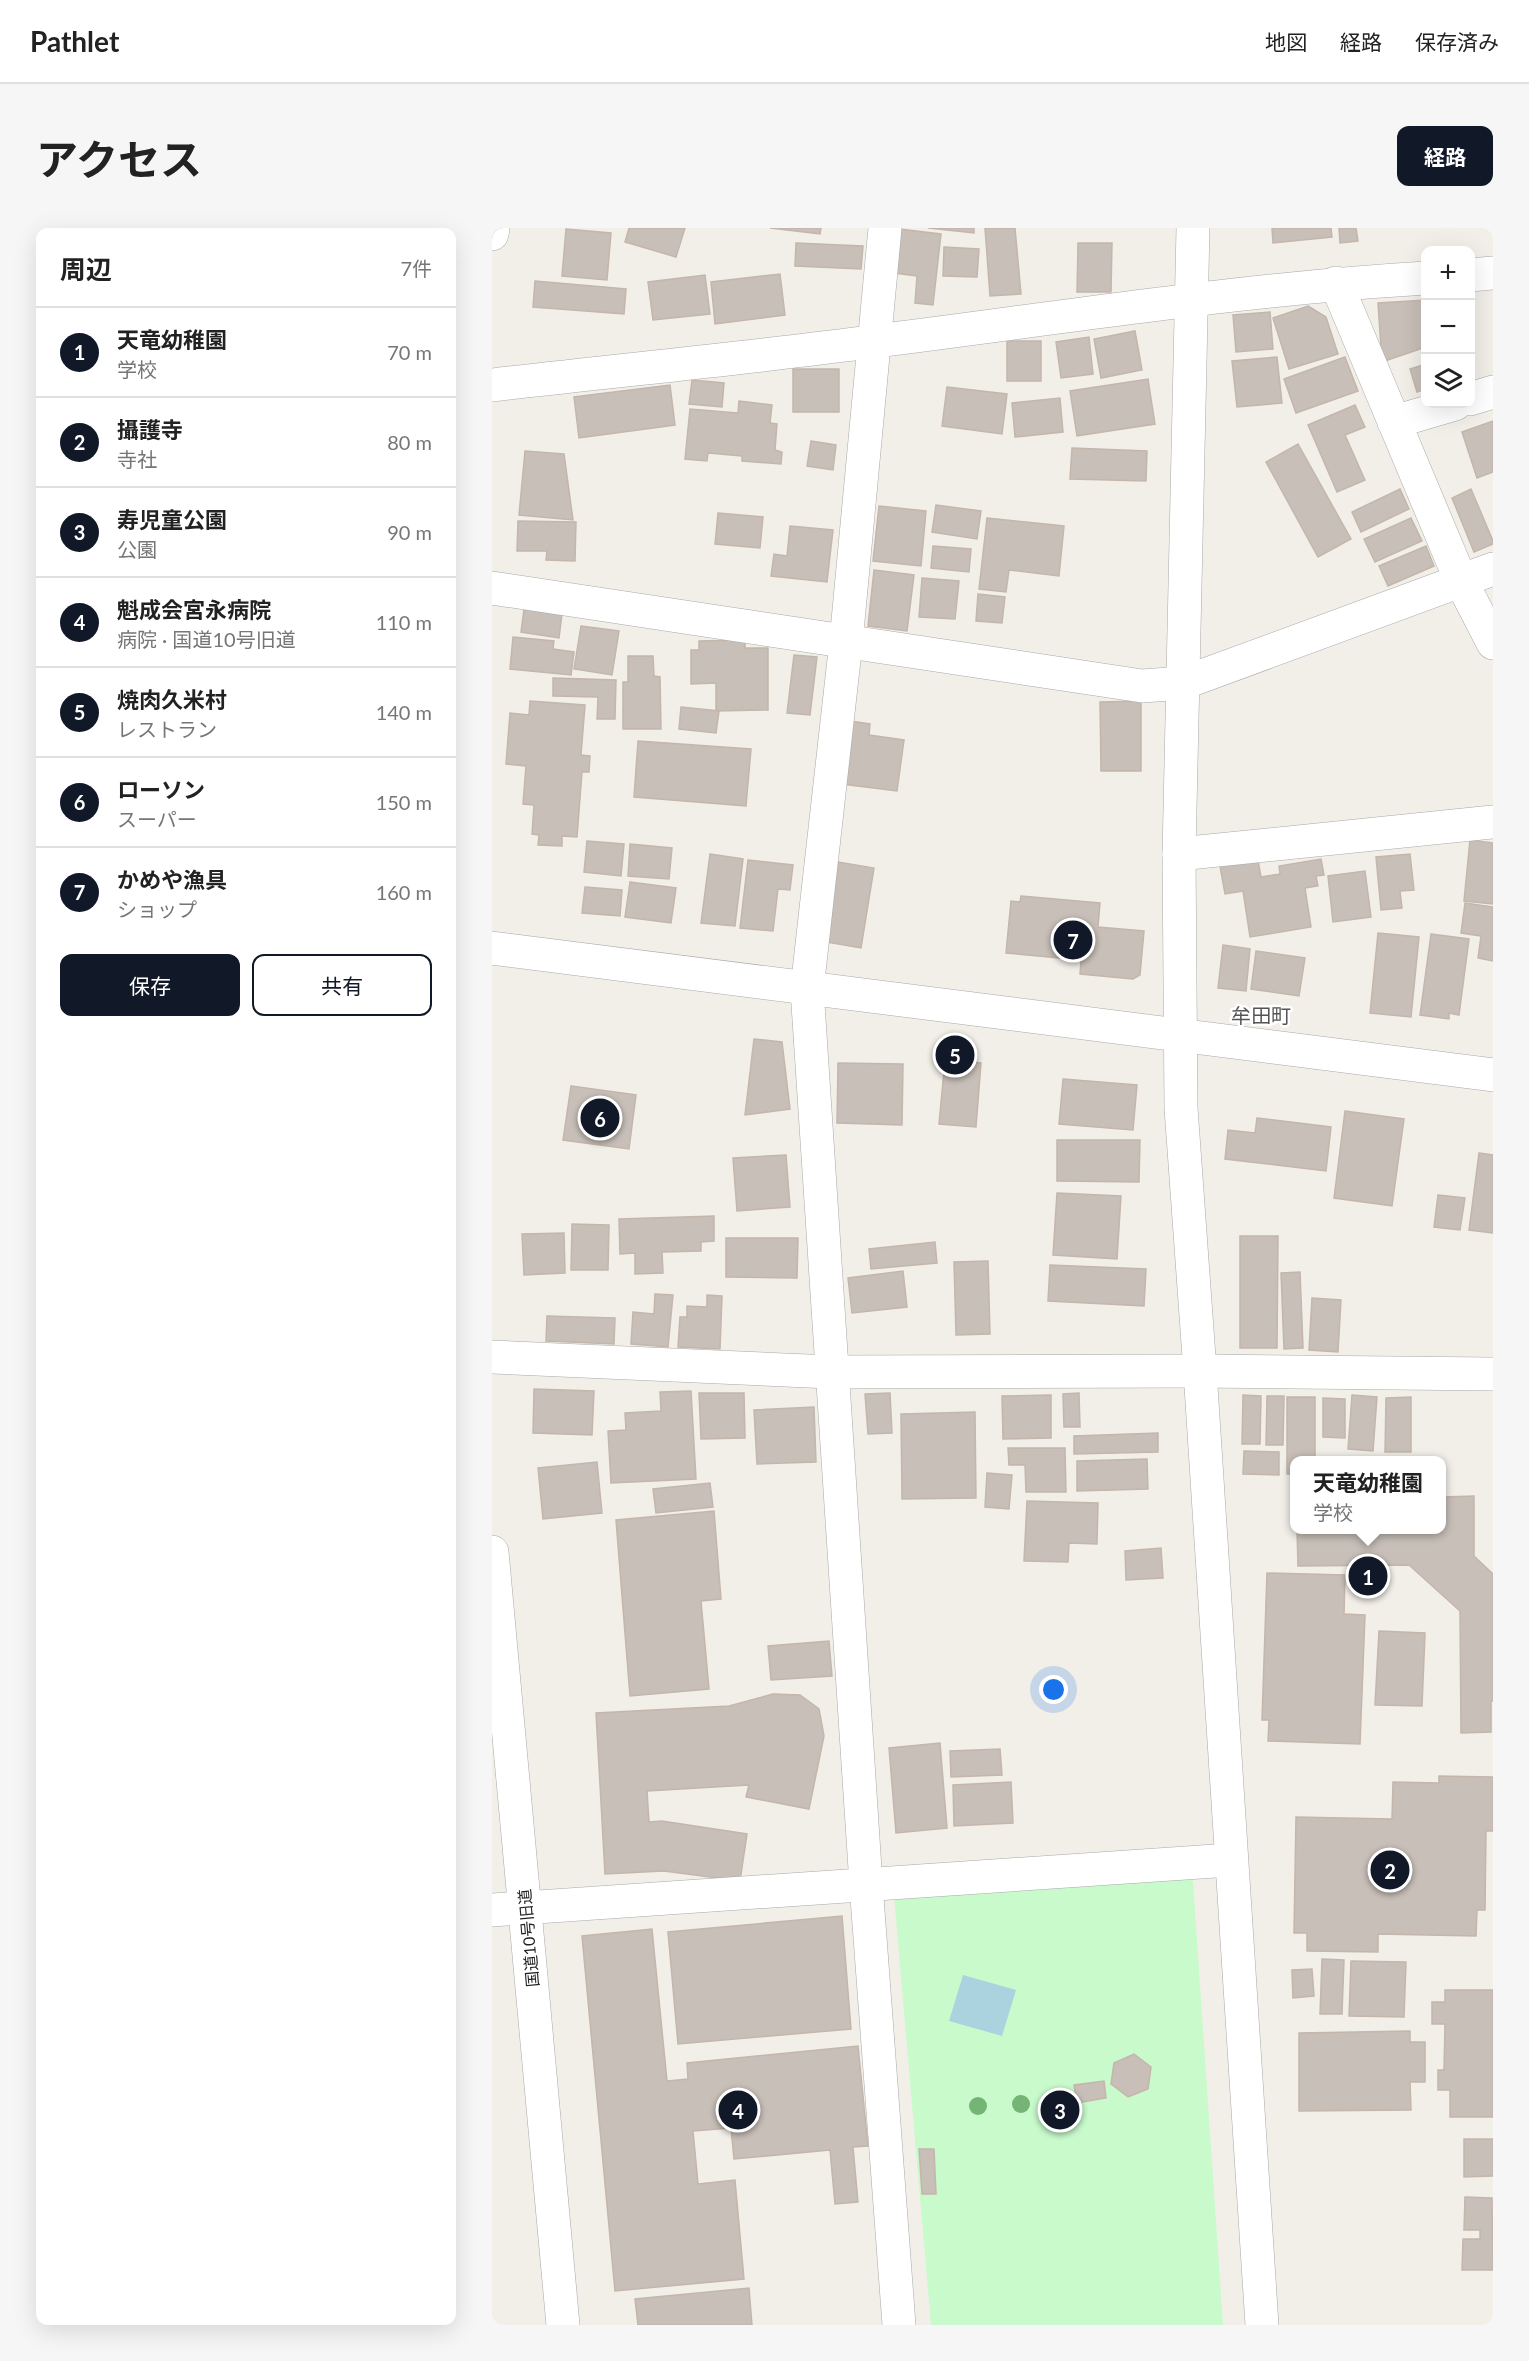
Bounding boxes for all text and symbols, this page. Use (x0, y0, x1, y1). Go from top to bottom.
text: Pathlet (30, 24, 119, 58)
text: 地図 (1265, 29, 1307, 54)
text: 経路 (1340, 29, 1382, 54)
text: 保存済み (1415, 29, 1499, 54)
button: 経路 (1397, 126, 1493, 186)
text: アクセス (36, 134, 202, 184)
map controls (1421, 246, 1475, 408)
button: + (1421, 246, 1475, 300)
text: 周辺 (60, 253, 112, 285)
text: 7件 (400, 256, 432, 280)
button: − (1421, 300, 1475, 354)
text: 天竜幼稚園 (117, 326, 227, 353)
text: 1 (74, 340, 85, 364)
text: 70 m (387, 340, 432, 364)
button: layers (1421, 354, 1475, 408)
text: 学校 (117, 357, 157, 381)
text: 攝護寺 (117, 416, 183, 443)
text: 2 (74, 430, 85, 454)
text: 80 m (387, 430, 432, 454)
text: 寺社 (117, 447, 157, 471)
text: 寿児童公園 (117, 506, 227, 533)
text: 3 (74, 520, 85, 544)
text: 90 m (387, 520, 432, 544)
text: 公園 (117, 537, 157, 561)
text: 魁成会宮永病院 (117, 596, 271, 623)
text: 4 (74, 610, 85, 634)
text: 110 m (376, 610, 432, 634)
text: 病院 · 国道10号旧道 (117, 627, 296, 651)
text: 焼肉久米村 (117, 686, 227, 713)
text: 5 (74, 700, 85, 724)
text: 140 m (376, 700, 432, 724)
text: レストラン (117, 717, 217, 741)
text: ローソン (117, 776, 205, 803)
text: 6 (74, 790, 85, 814)
text: 150 m (376, 790, 432, 814)
text: スーパー (117, 807, 197, 831)
text: かめや漁具 (117, 866, 227, 893)
text: 7 (74, 880, 85, 904)
text: 160 m (376, 880, 432, 904)
text: ショップ (117, 897, 197, 921)
pin: 7 (1054, 918, 1092, 962)
button: 保存 (60, 954, 240, 1016)
button: 共有 (252, 954, 432, 1016)
district label: 牟田町 (1231, 1003, 1291, 1027)
pin: 5 (936, 1032, 974, 1078)
pin: 6 (580, 1096, 620, 1140)
popup (1290, 1456, 1446, 1534)
text: 天竜幼稚園 (1313, 1469, 1423, 1496)
text: 学校 (1313, 1500, 1353, 1524)
pin: 1 (1348, 1554, 1388, 1598)
your location (1039, 1675, 1068, 1704)
pin: 2 (1370, 1848, 1410, 1892)
street label: 国道10号旧道 (514, 1888, 542, 1988)
pin: 4 (718, 2088, 758, 2132)
pin: 3 (1040, 2088, 1080, 2132)

